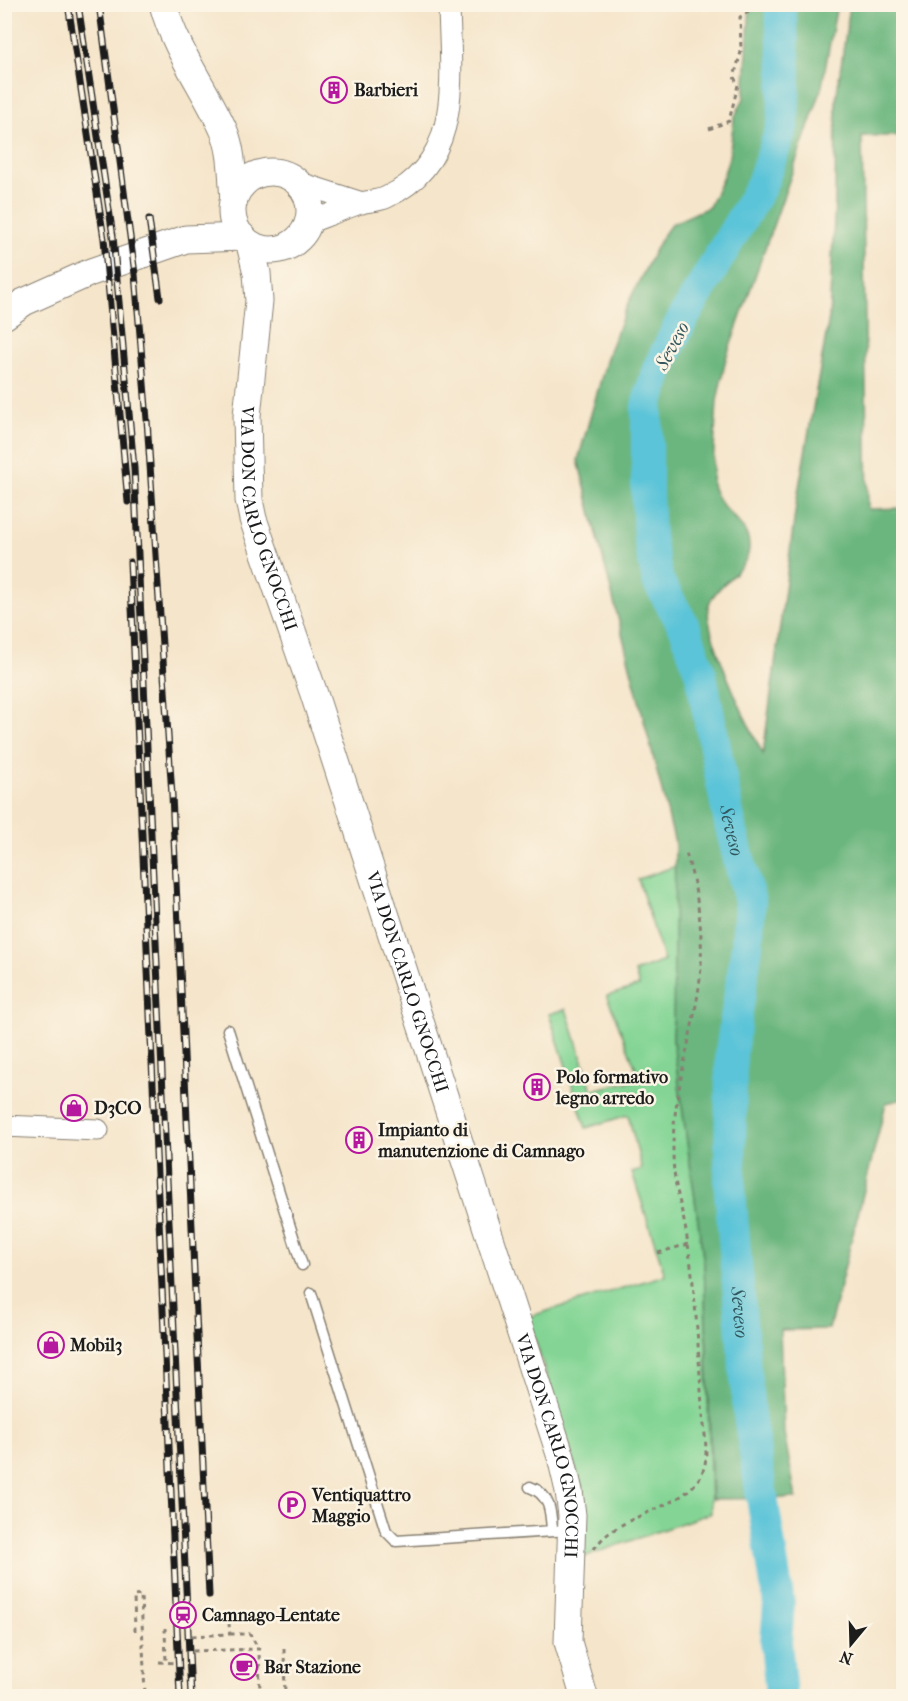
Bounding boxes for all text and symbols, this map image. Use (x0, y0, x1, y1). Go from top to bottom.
building icon: Barbieri (319, 75, 349, 105)
place label: Barbieri (354, 80, 419, 101)
water label: Seveso (649, 318, 694, 375)
street label: VIA DON CARLO GNOCCHI (236, 404, 302, 634)
water label: Seveso (715, 802, 749, 858)
street label: VIA DON CARLO GNOCCHI (361, 868, 453, 1095)
place label: Polo formativo legno arredo (555, 1067, 668, 1109)
building icon: Polo formativo legno arredo (522, 1072, 552, 1102)
shop icon: D3CO (59, 1093, 89, 1123)
place label: D3CO (94, 1098, 142, 1119)
place label: Impianto di manutenzione di Camnago (377, 1120, 585, 1162)
building icon: Impianto di manutenzione di Camnago (344, 1125, 374, 1155)
water label: Seveso (727, 1285, 754, 1339)
shop icon: Mobil3 (36, 1330, 66, 1360)
street label: VIA DON CARLO GNOCCHI (511, 1330, 583, 1559)
place label: Mobil3 (69, 1335, 122, 1356)
place label: Ventiquattro Maggio (311, 1485, 411, 1527)
parking icon: Ventiquattro Maggio (277, 1490, 307, 1520)
station icon: Camnago-Lentate (168, 1600, 198, 1630)
place label: Camnago-Lentate (202, 1605, 340, 1626)
north arrow (821, 1614, 881, 1674)
text: N (837, 1646, 855, 1669)
cafe icon: Bar Stazione (229, 1652, 259, 1682)
place label: Bar Stazione (264, 1657, 361, 1678)

